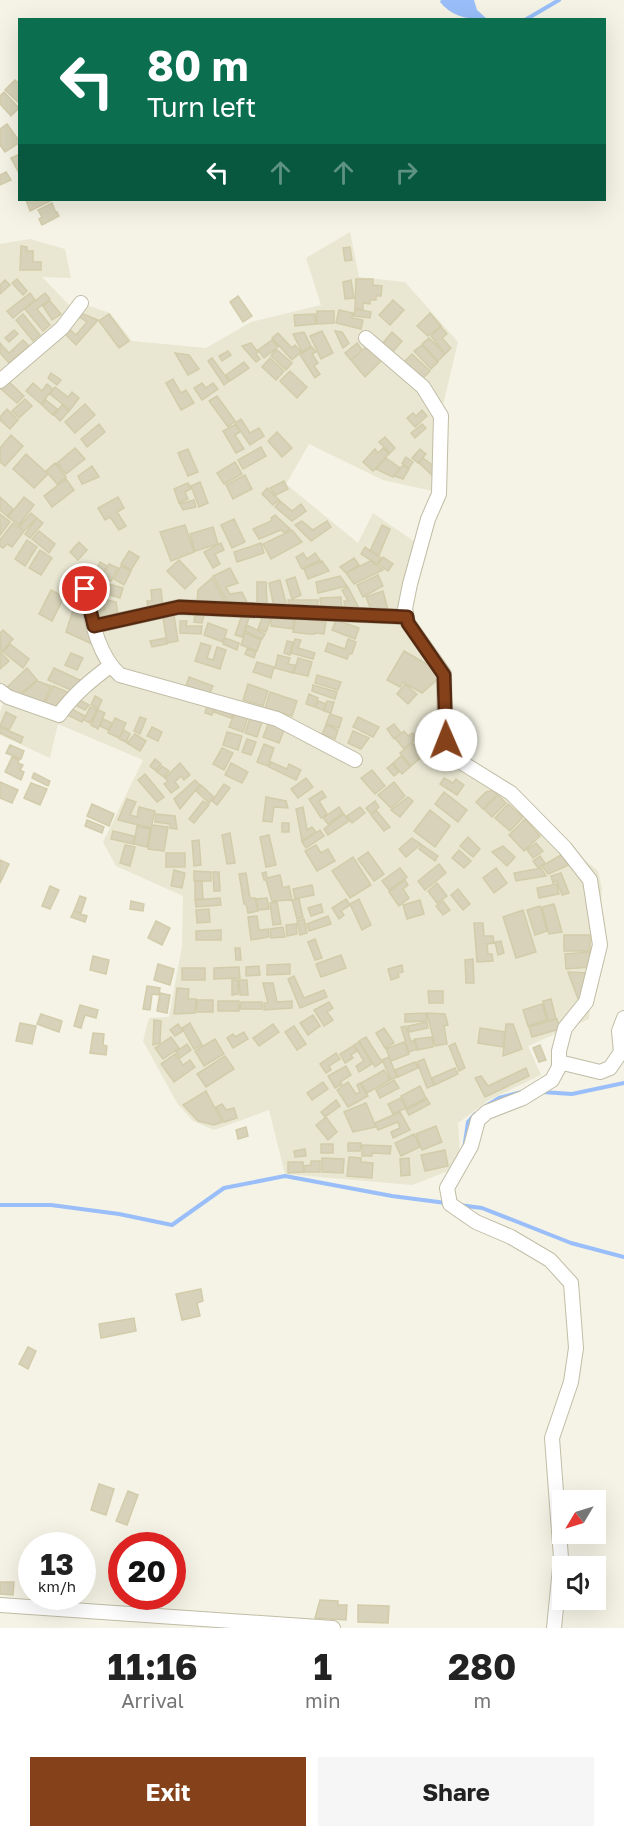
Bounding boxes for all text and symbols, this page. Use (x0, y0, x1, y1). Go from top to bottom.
text: 80 m (147, 40, 248, 90)
icon: left (48, 42, 126, 120)
text: Turn left (147, 91, 256, 123)
icon: left (201, 156, 234, 189)
icon: ahead (264, 156, 297, 189)
icon: ahead (327, 156, 360, 189)
icon: right (390, 156, 423, 189)
pin (59, 563, 110, 614)
icon: arrive (68, 572, 101, 605)
position arrow (414, 708, 478, 772)
north arrow (552, 1490, 606, 1544)
map controls (552, 1490, 606, 1610)
speed limit sign: 20 (108, 1532, 186, 1610)
text: 13 (40, 1546, 74, 1582)
button: sound (552, 1556, 606, 1610)
text: km/h (38, 1577, 76, 1595)
text: 11:16 (108, 1645, 198, 1688)
text: 1 (314, 1645, 332, 1688)
text: 280 (448, 1645, 516, 1688)
text: Arrival (121, 1688, 184, 1712)
text: min (305, 1688, 340, 1712)
text: m (473, 1688, 491, 1712)
button: Exit (30, 1757, 306, 1826)
button: Share (318, 1757, 594, 1826)

